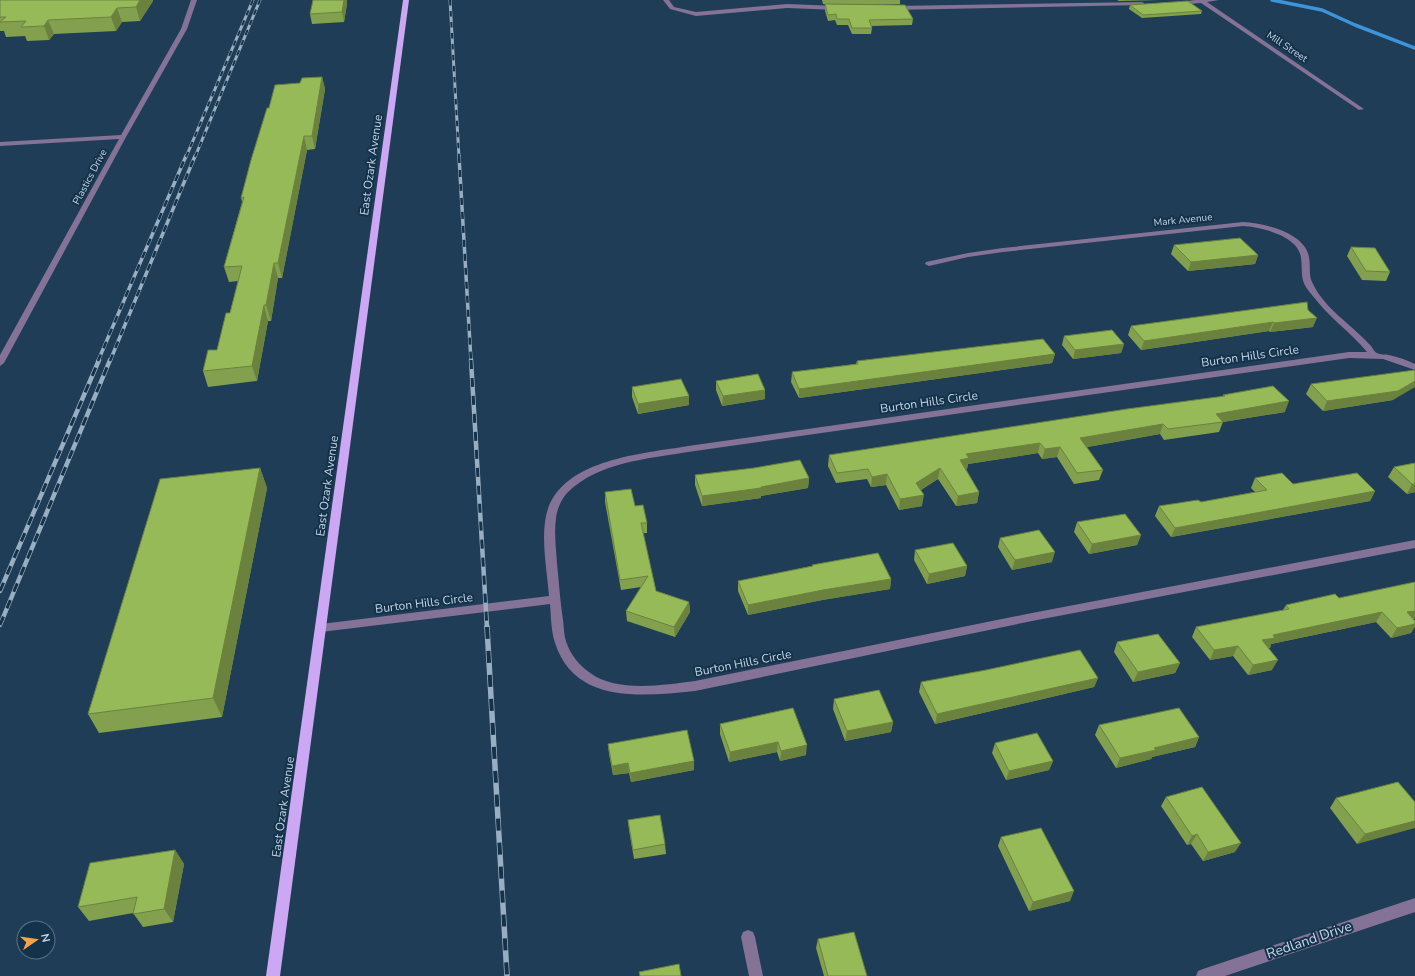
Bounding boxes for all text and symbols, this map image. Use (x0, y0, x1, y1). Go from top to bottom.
street label: Mill Street (1264, 28, 1311, 66)
street label: East Ozark Avenue (356, 114, 386, 216)
street label: Plastics Drive (70, 147, 110, 207)
street label: Mark Avenue (1153, 210, 1213, 230)
street label: Burton Hills Circle (1200, 341, 1300, 371)
street label: Burton Hills Circle (879, 387, 979, 417)
street label: East Ozark Avenue (312, 435, 342, 537)
street label: Burton Hills Circle (374, 589, 474, 617)
street label: Burton Hills Circle (693, 646, 793, 680)
street label: East Ozark Avenue (268, 756, 298, 858)
street label: Redland Drive (1264, 916, 1354, 964)
north arrow (16, 920, 56, 960)
text: N (37, 932, 53, 944)

